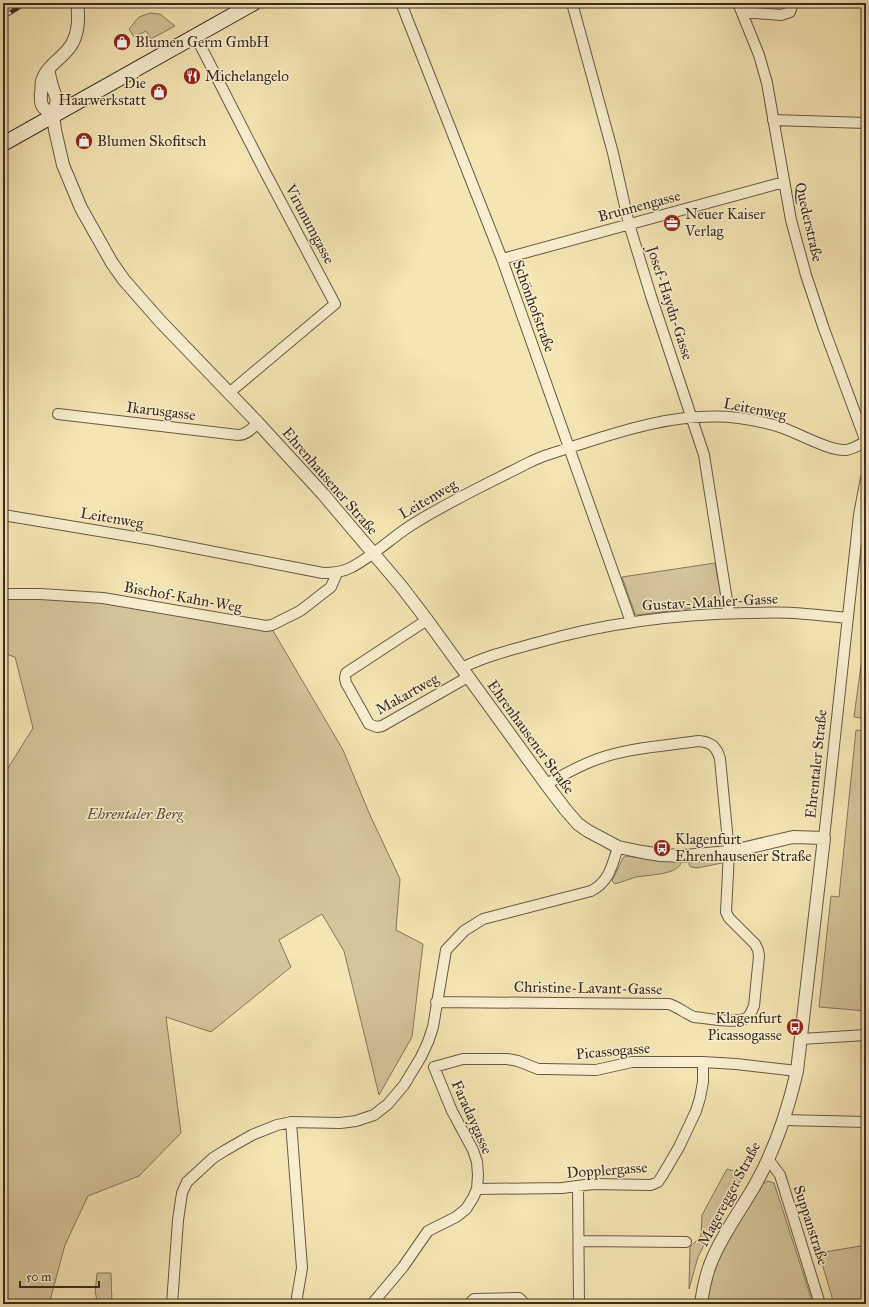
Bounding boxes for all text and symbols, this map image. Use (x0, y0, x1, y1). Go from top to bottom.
shop icon: Blumen Germ GmbH (112, 32, 132, 52)
place label: Blumen Germ GmbH (135, 33, 269, 51)
restaurant icon: Michelangelo (182, 66, 202, 86)
place label: Michelangelo (205, 67, 289, 85)
place label: Die Haarwerkstatt (58, 74, 147, 109)
shop icon: Die Haarwerkstatt (149, 82, 169, 102)
shop icon: Blumen Skofitsch (74, 131, 94, 151)
place label: Blumen Skofitsch (97, 132, 207, 150)
street label: Virunumgasse (281, 180, 338, 267)
street label: Quederstraße (791, 181, 827, 263)
street label: Brunnengasse (596, 186, 682, 226)
place label: Neuer Kaiser Verlag (684, 205, 766, 240)
office icon: Neuer Kaiser Verlag (662, 213, 682, 233)
street label: Josef-Haydn-Gasse (642, 242, 697, 363)
street label: Schönhofstraße (509, 257, 559, 355)
street label: Leitenweg (722, 394, 789, 424)
street label: Ikarusgasse (125, 398, 197, 424)
street label: Ehrenhausener Straße (278, 424, 382, 538)
street label: Leitenweg (396, 475, 461, 523)
street label: Leitenweg (79, 504, 146, 533)
street label: Bischof-Kahn-Weg (123, 578, 244, 616)
street label: Gustav-Mahler-Gasse (642, 589, 778, 615)
street label: Makartweg (372, 669, 442, 719)
street label: Ehrenhausener Straße (484, 677, 578, 797)
street label: Ehrentaler Straße (801, 709, 831, 819)
park label: Ehrentaler Berg (86, 805, 184, 823)
place label: Klagenfurt Ehrenhausener Straße (675, 830, 811, 865)
bus stop icon: Klagenfurt Ehrenhausener Straße (652, 838, 672, 858)
street label: Christine-Lavant-Gasse (514, 978, 662, 998)
place label: Klagenfurt Picassogasse (708, 1009, 783, 1044)
bus stop icon: Klagenfurt Picassogasse (785, 1017, 805, 1037)
street label: Picassogasse (575, 1039, 651, 1063)
street label: Faradaygasse (448, 1077, 496, 1157)
street label: Mageregger Straße (694, 1139, 764, 1249)
street label: Dopplergasse (566, 1158, 648, 1182)
street label: Suppanstraße (790, 1183, 832, 1267)
scale bar (20, 1263, 99, 1289)
text: 50 m (26, 1270, 51, 1284)

